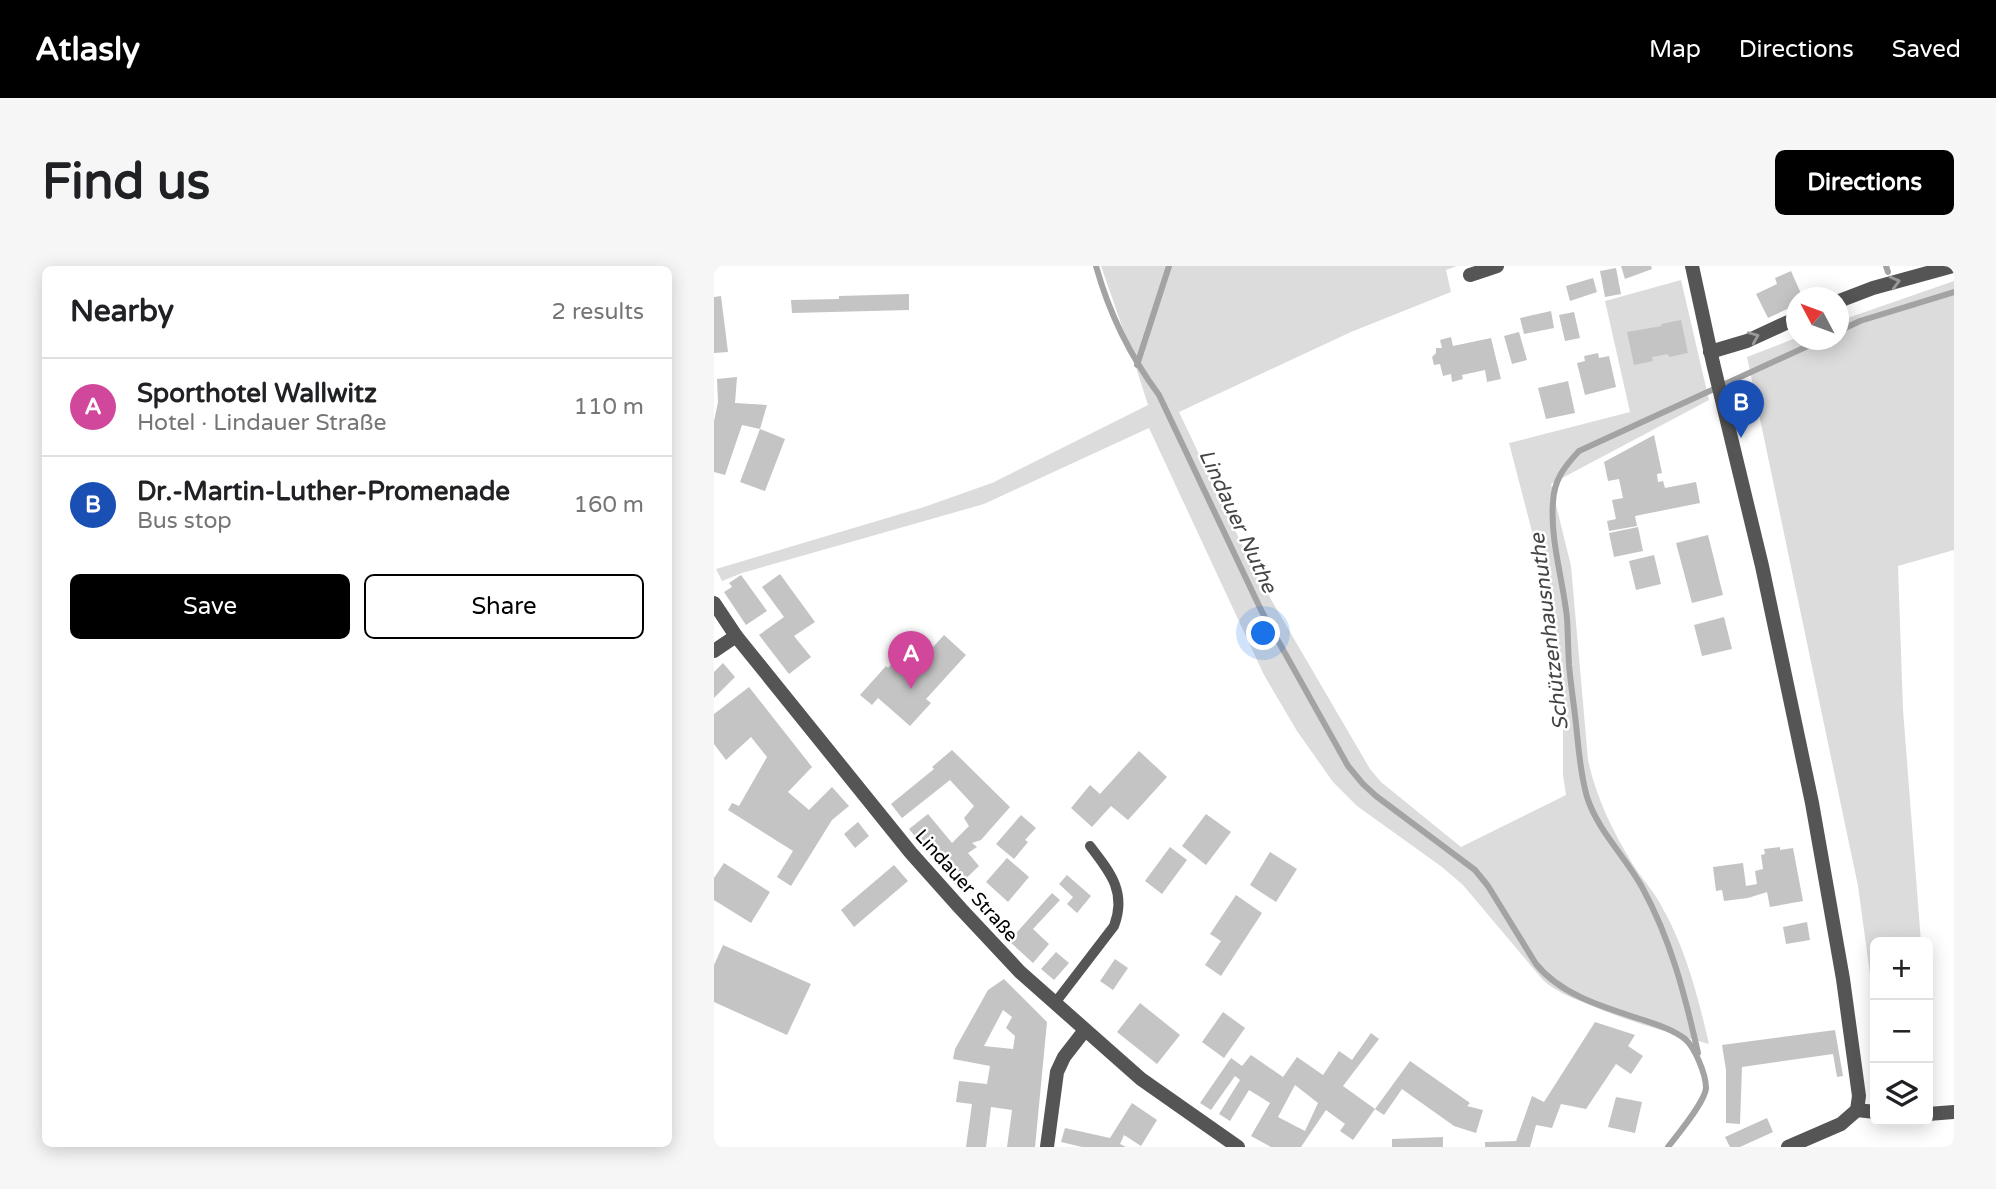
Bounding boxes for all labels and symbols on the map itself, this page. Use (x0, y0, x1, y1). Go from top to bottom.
one-way arrow (1889, 276, 1901, 290)
north arrow (1786, 287, 1849, 350)
one-way arrow (1748, 332, 1760, 346)
pin: B (1718, 380, 1764, 438)
water label: Lindauer Nuthe (1193, 446, 1282, 598)
water label: Schützenhausnuthe (1525, 531, 1574, 732)
your location (1246, 616, 1280, 650)
pin: A (888, 631, 934, 689)
street label: Lindauer Straße (910, 825, 1022, 946)

